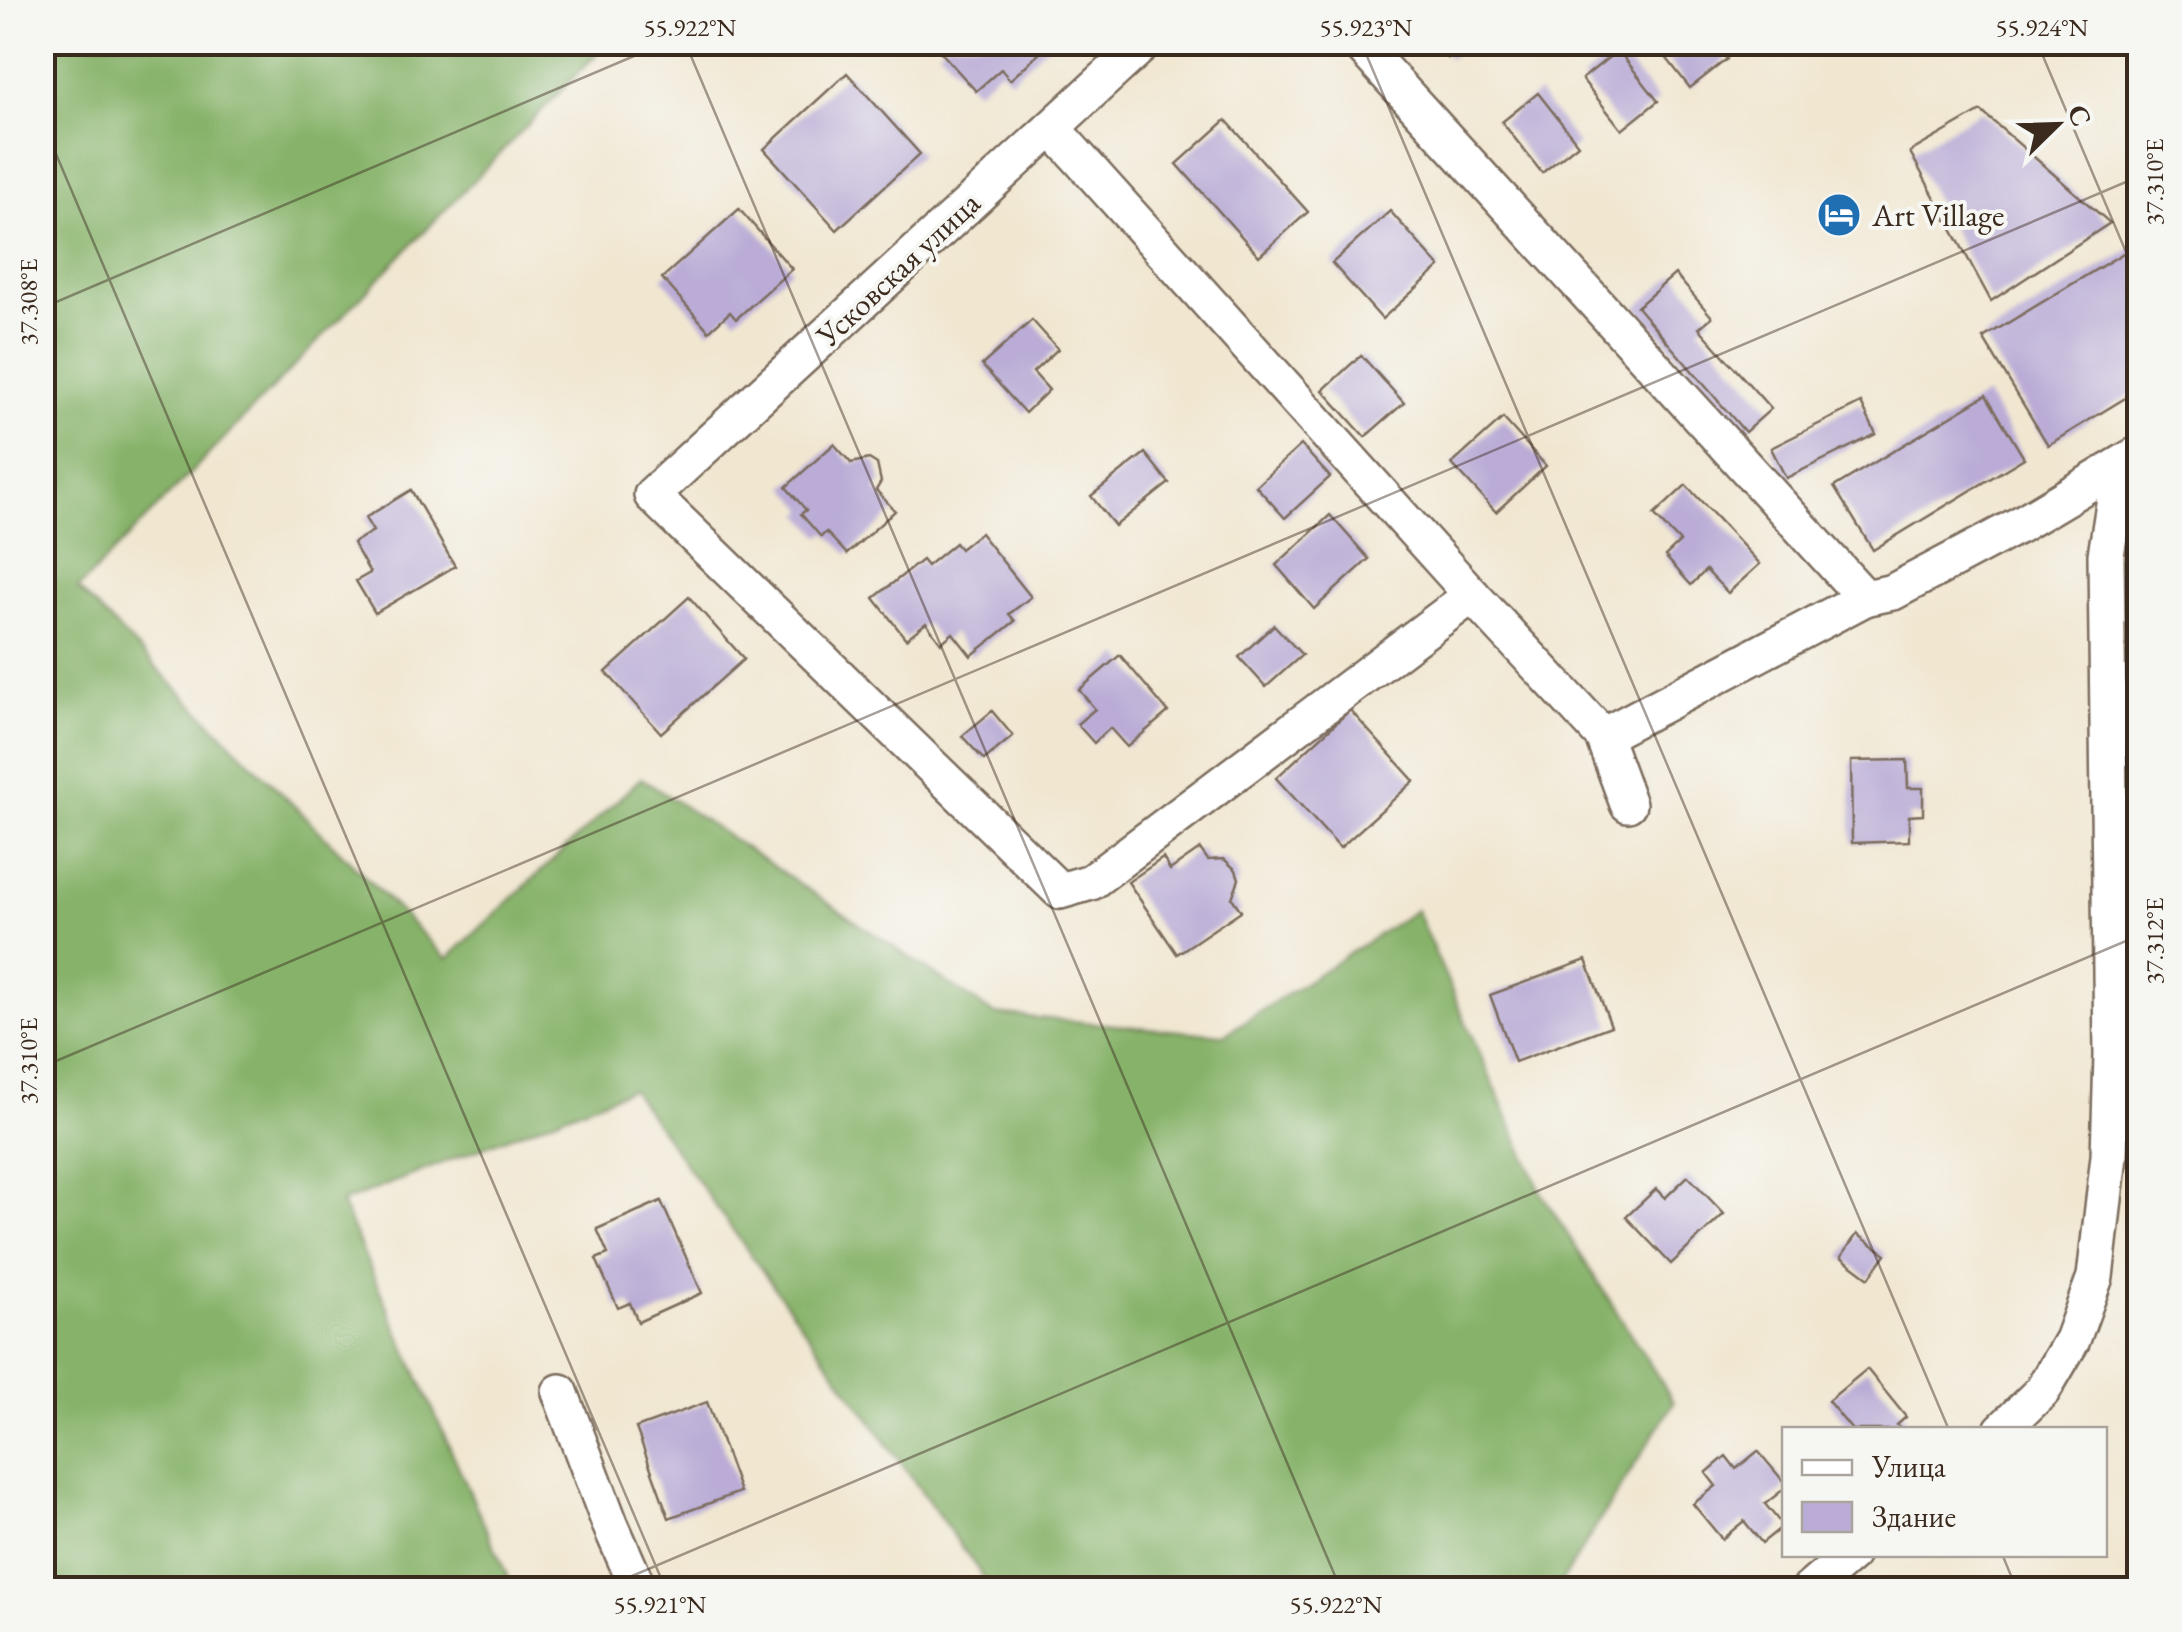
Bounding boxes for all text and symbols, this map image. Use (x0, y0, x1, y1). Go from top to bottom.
text: 55.922°N (644, 11, 737, 43)
text: 55.923°N (1320, 11, 1413, 43)
text: 55.924°N (1996, 11, 2089, 43)
north arrow (2007, 75, 2107, 175)
text: С (2060, 99, 2100, 131)
text: 37.310°E (2138, 138, 2170, 226)
street label: Усковская улица (806, 182, 989, 356)
hotel icon: Art Village (1816, 192, 1862, 238)
place label: Art Village (1871, 194, 2005, 236)
text: 37.308°E (12, 258, 44, 346)
text: 37.312°E (2138, 897, 2170, 985)
text: 37.310°E (12, 1017, 44, 1105)
legend (1782, 1427, 2107, 1557)
text: Улица (1871, 1447, 1946, 1486)
text: Здание (1872, 1497, 1956, 1536)
text: 55.921°N (614, 1588, 707, 1620)
text: 55.922°N (1290, 1588, 1383, 1620)

